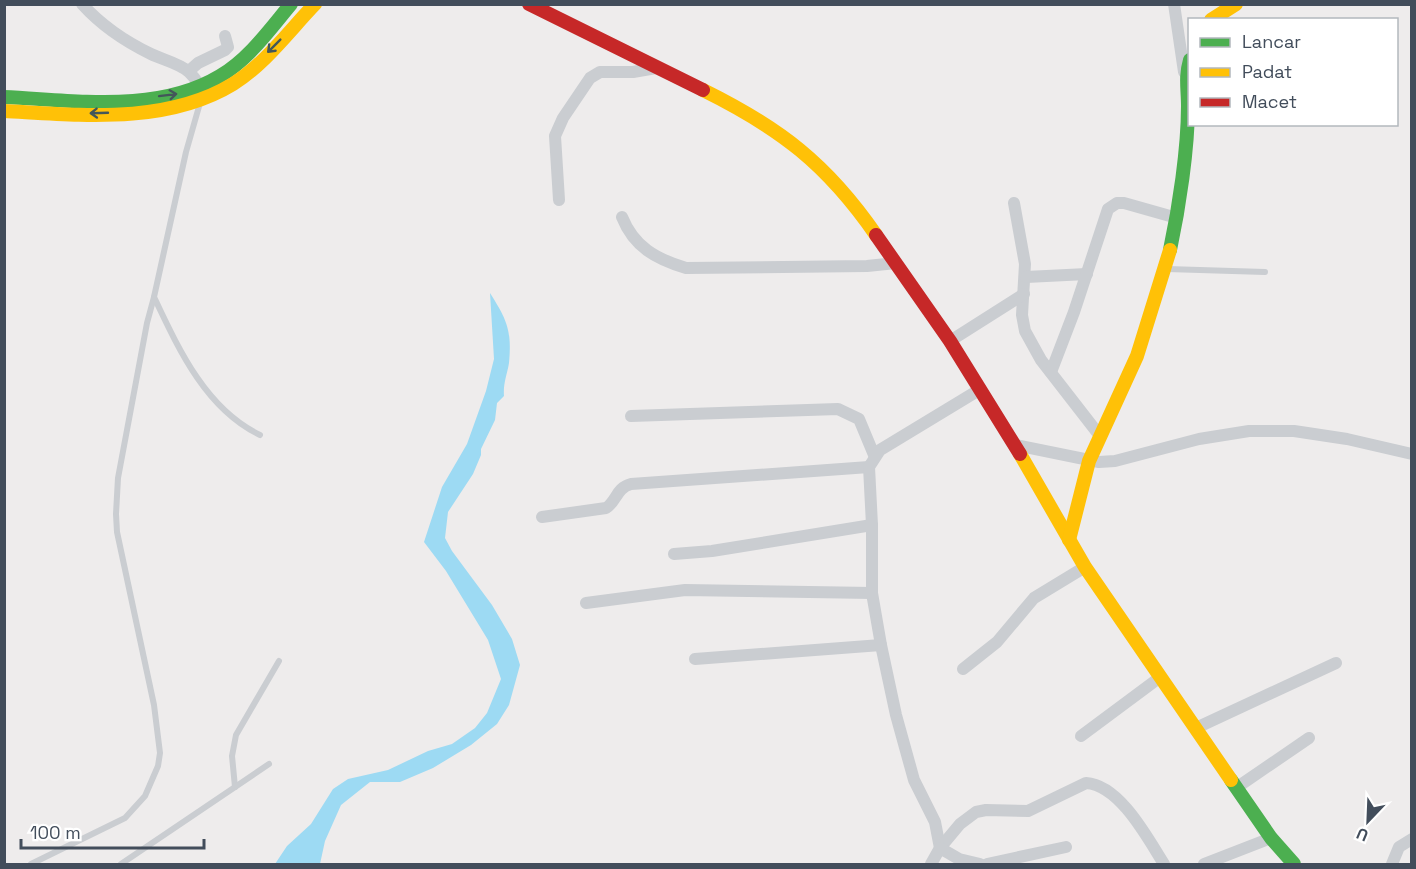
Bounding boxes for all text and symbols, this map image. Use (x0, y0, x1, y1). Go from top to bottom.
legend (1188, 18, 1398, 126)
text: Lancar (1242, 30, 1301, 53)
one-way arrow (267, 39, 282, 53)
text: Padat (1242, 60, 1292, 83)
one-way arrow (157, 89, 177, 100)
text: Macet (1242, 90, 1297, 113)
one-way arrow (90, 107, 110, 119)
north arrow (1338, 791, 1398, 851)
scale bar (21, 812, 204, 850)
text: 100 m (30, 821, 81, 844)
text: U (1353, 823, 1371, 846)

